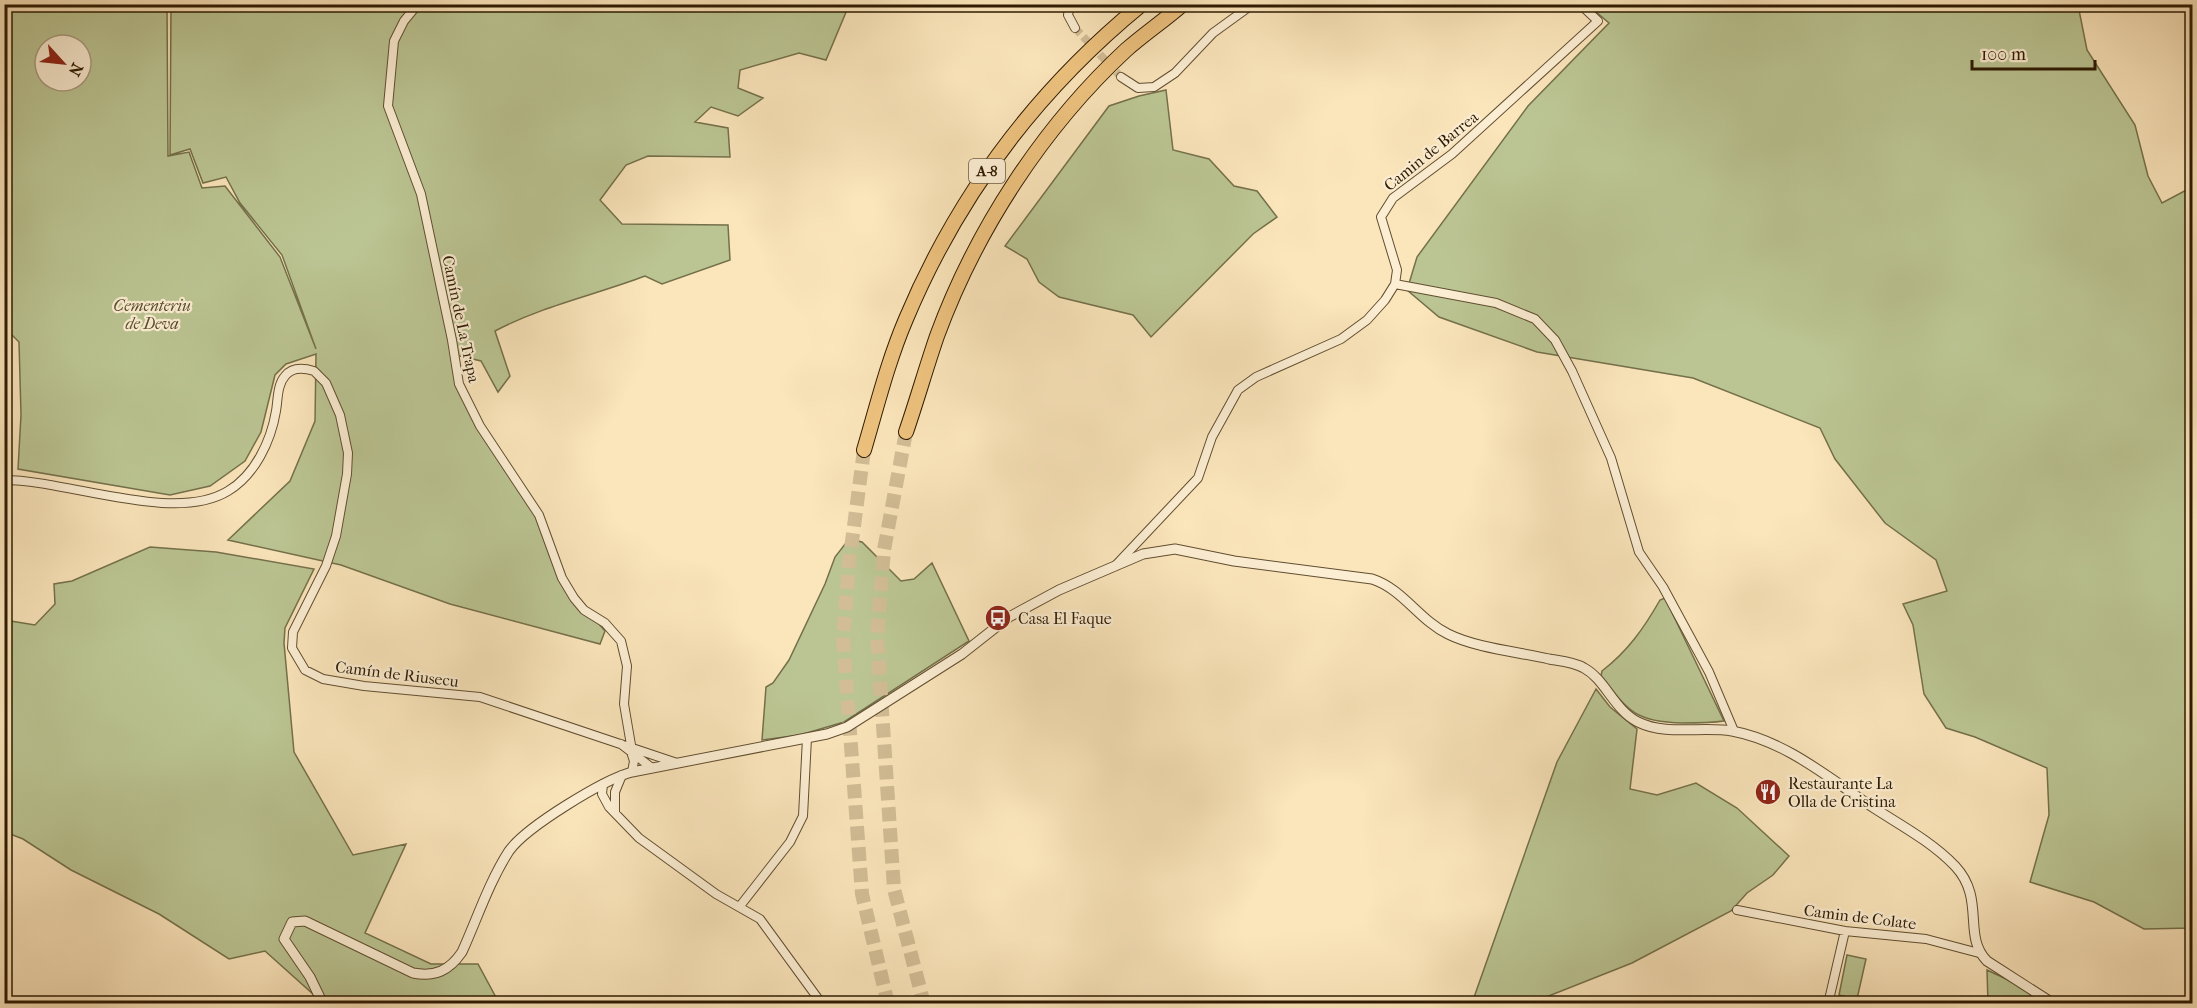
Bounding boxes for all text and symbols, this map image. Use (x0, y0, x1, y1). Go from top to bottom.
north arrow (33, 33, 93, 93)
scale bar (1972, 33, 2095, 71)
text: 100 m (1981, 44, 2026, 65)
text: N (64, 60, 87, 80)
street label: Camin de Barrea (1380, 107, 1482, 195)
road number: A-8 (969, 159, 1005, 183)
street label: Camín de La Trapa (438, 254, 484, 385)
park label: Cementeriu de Deva (113, 296, 191, 333)
bus stop icon: Casa El Faque (983, 603, 1013, 633)
place label: Casa El Faque (1018, 609, 1112, 628)
street label: Camín de Riusecu (334, 657, 460, 691)
place label: Restaurante La Olla de Cristina (1788, 774, 1896, 811)
restaurant icon: Restaurante La Olla de Cristina (1753, 777, 1783, 807)
street label: Camin de Colate (1803, 901, 1917, 933)

